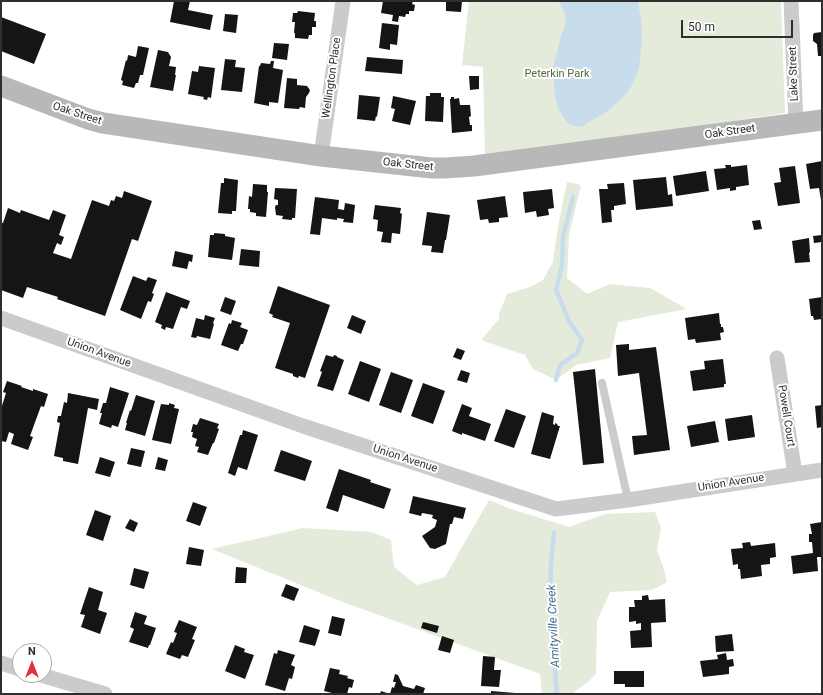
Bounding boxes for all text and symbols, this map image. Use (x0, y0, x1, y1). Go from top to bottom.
scale bar (683, 12, 795, 38)
text: 50 m (688, 20, 715, 34)
street label: Wellington Place (320, 37, 344, 119)
street label: Lake Street (786, 46, 802, 102)
park label: Peterkin Park (524, 67, 590, 81)
street label: Oak Street (51, 100, 103, 128)
street label: Oak Street (704, 122, 756, 142)
street label: Oak Street (382, 156, 434, 174)
street label: Union Avenue (65, 335, 133, 371)
street label: Powell Court (775, 384, 797, 448)
street label: Union Avenue (371, 442, 439, 476)
street label: Union Avenue (697, 471, 765, 495)
water label: Amityville Creek (545, 584, 563, 668)
north arrow (12, 643, 52, 683)
text: N (28, 645, 36, 658)

